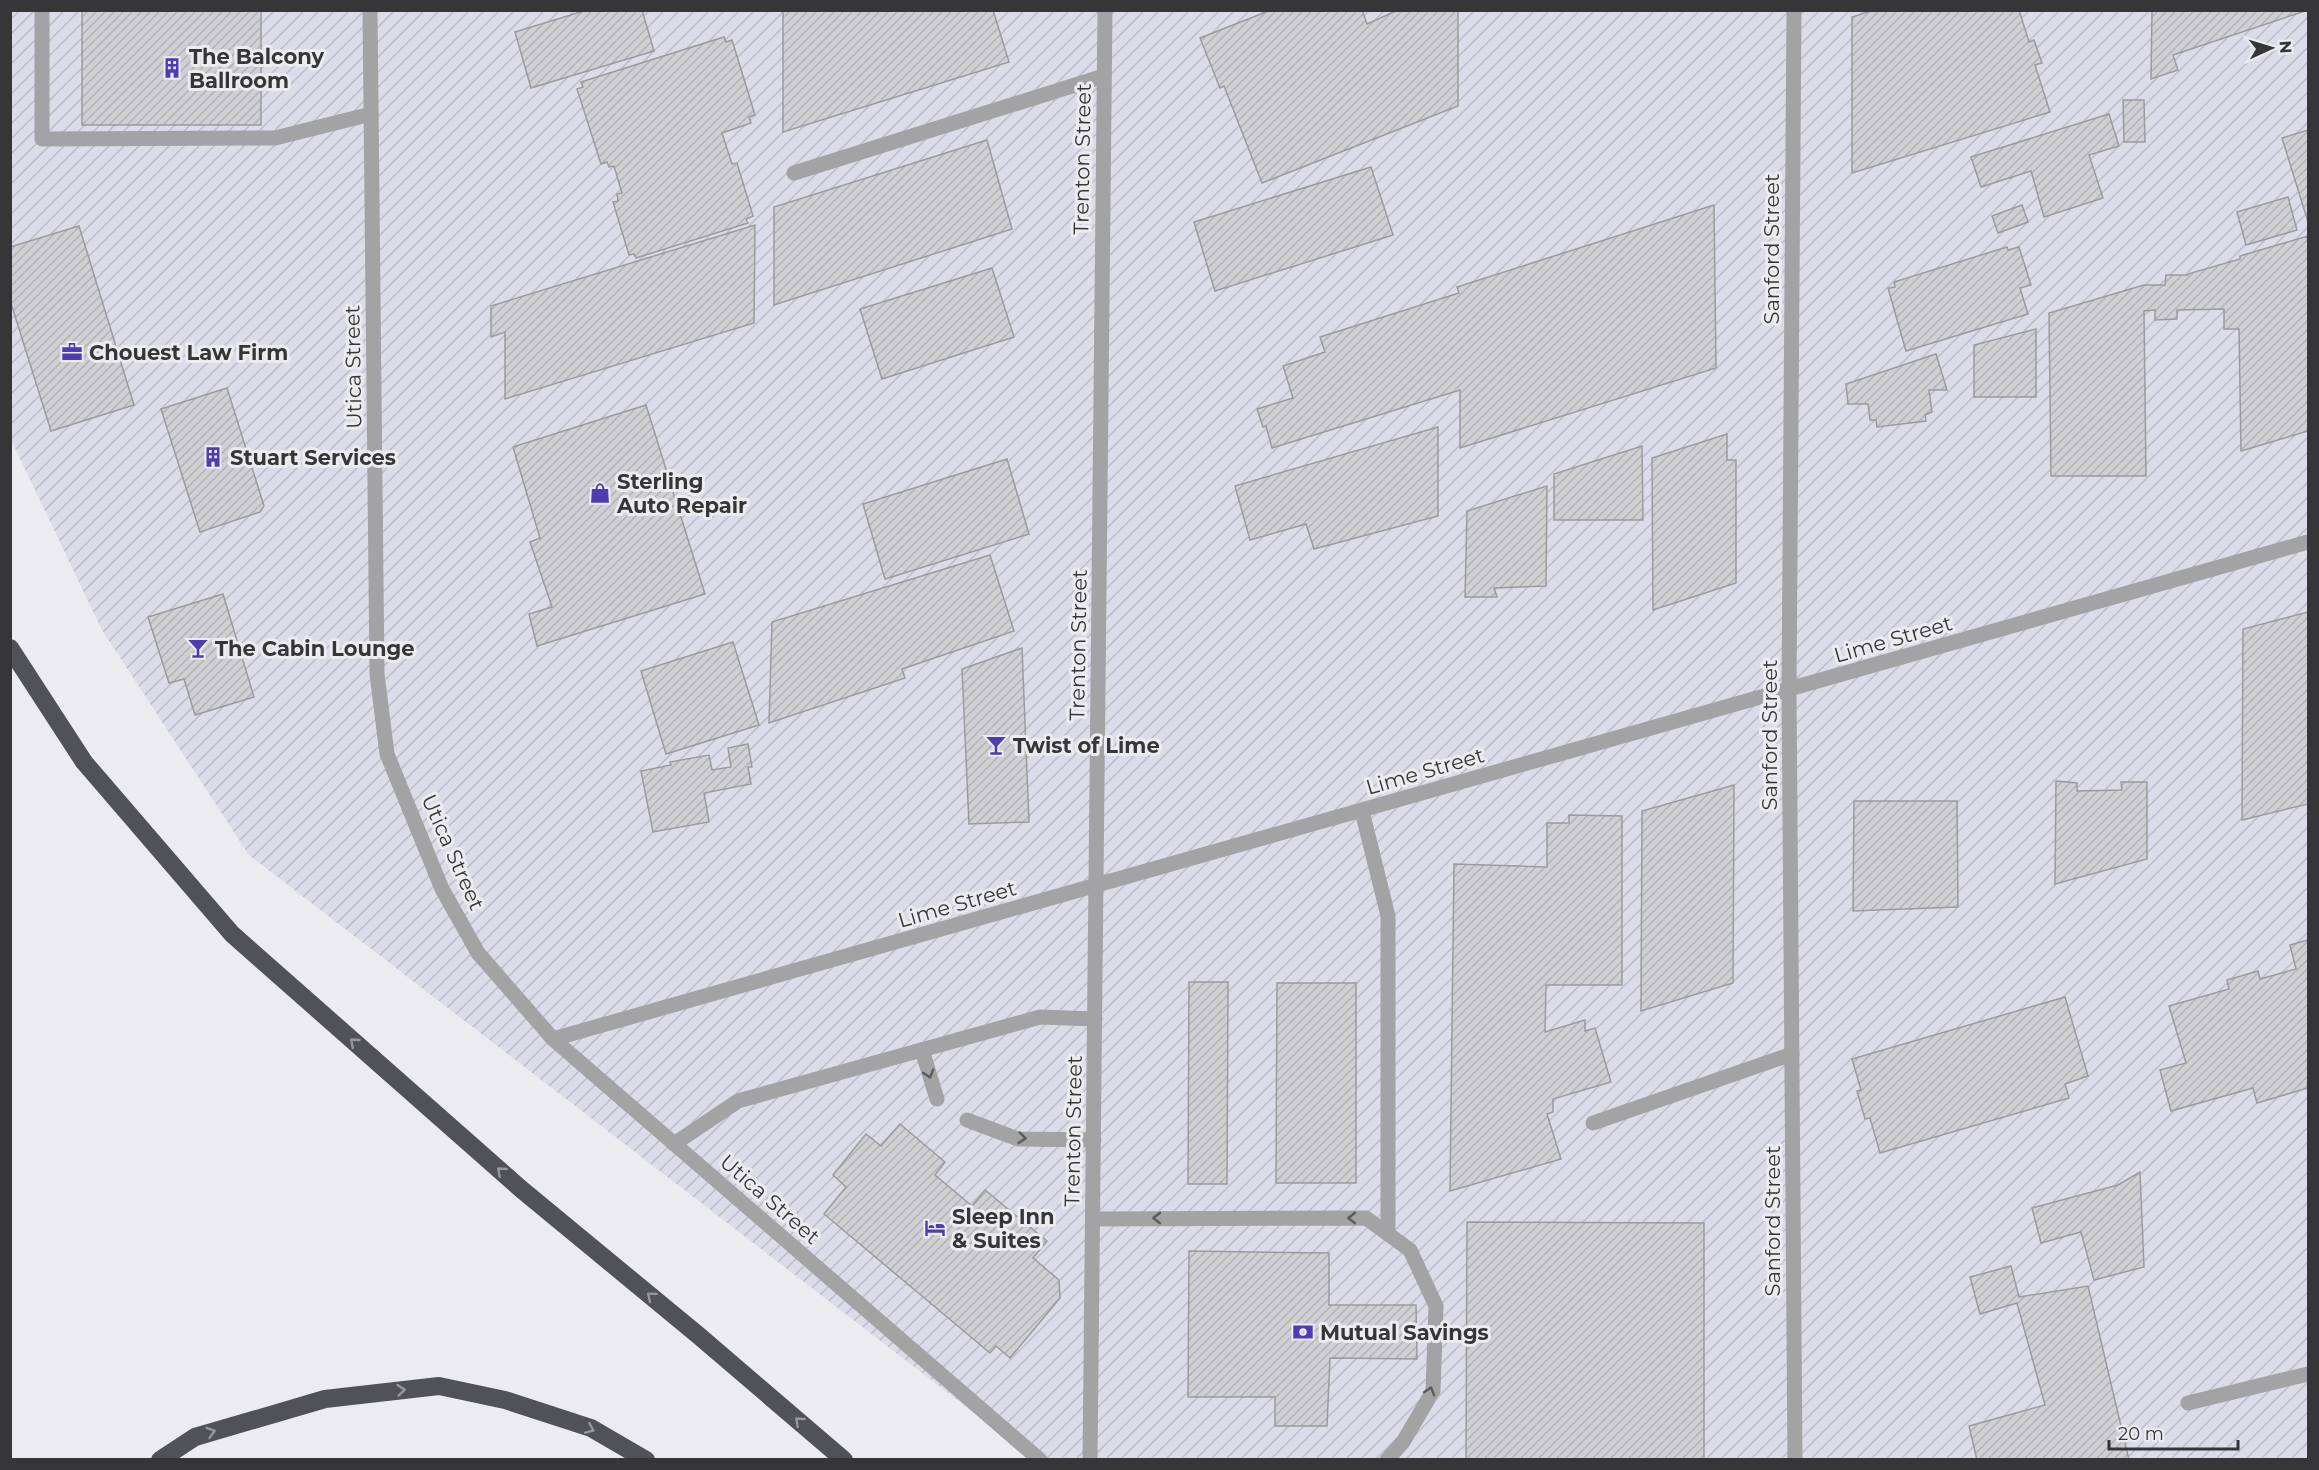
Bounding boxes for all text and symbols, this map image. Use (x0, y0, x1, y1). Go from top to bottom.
north arrow (2241, 18, 2301, 78)
text: N (2276, 40, 2295, 54)
place label: The Balcony Ballroom (189, 44, 324, 93)
building icon: The Balcony Ballroom (160, 56, 184, 80)
street label: Trenton Street (1068, 83, 1096, 235)
street label: Sanford Street (1759, 174, 1784, 324)
street label: Utica Street (339, 305, 367, 429)
office icon: Chouest Law Firm (60, 340, 84, 364)
place label: Chouest Law Firm (89, 340, 288, 365)
building icon: Stuart Services (201, 445, 225, 469)
place label: Stuart Services (230, 445, 396, 470)
place label: Sterling Auto Repair (616, 469, 747, 518)
shop icon: Sterling Auto Repair (588, 481, 612, 505)
street label: Trenton Street (1064, 569, 1092, 721)
street label: Lime Street (1831, 610, 1955, 668)
bar icon: The Cabin Lounge (186, 636, 210, 660)
place label: The Cabin Lounge (215, 636, 414, 661)
street label: Sanford Street (1757, 660, 1782, 810)
bar icon: Twist of Lime (984, 733, 1008, 757)
place label: Twist of Lime (1013, 733, 1160, 758)
street label: Lime Street (1363, 742, 1487, 800)
street label: Utica Street (416, 790, 490, 914)
street label: Lime Street (895, 875, 1019, 933)
one-way arrow (351, 1038, 361, 1049)
street label: Trenton Street (1059, 1055, 1087, 1207)
one-way arrow (922, 1068, 934, 1079)
one-way arrow (1017, 1131, 1027, 1144)
street label: Sanford Street (1760, 1146, 1785, 1296)
street label: Utica Street (715, 1149, 825, 1249)
one-way arrow (497, 1167, 508, 1178)
place label: Sleep Inn & Suites (952, 1204, 1055, 1253)
one-way arrow (1153, 1212, 1162, 1224)
one-way arrow (1348, 1212, 1357, 1224)
hotel icon: Sleep Inn & Suites (923, 1216, 947, 1240)
one-way arrow (646, 1292, 657, 1303)
bank icon: Mutual Savings (1291, 1320, 1315, 1344)
place label: Mutual Savings (1320, 1320, 1489, 1345)
one-way arrow (397, 1385, 406, 1397)
one-way arrow (1423, 1386, 1435, 1396)
scale bar (2109, 1413, 2238, 1451)
one-way arrow (795, 1418, 806, 1429)
one-way arrow (583, 1422, 594, 1434)
text: 20 m (2118, 1423, 2164, 1445)
one-way arrow (205, 1427, 216, 1439)

